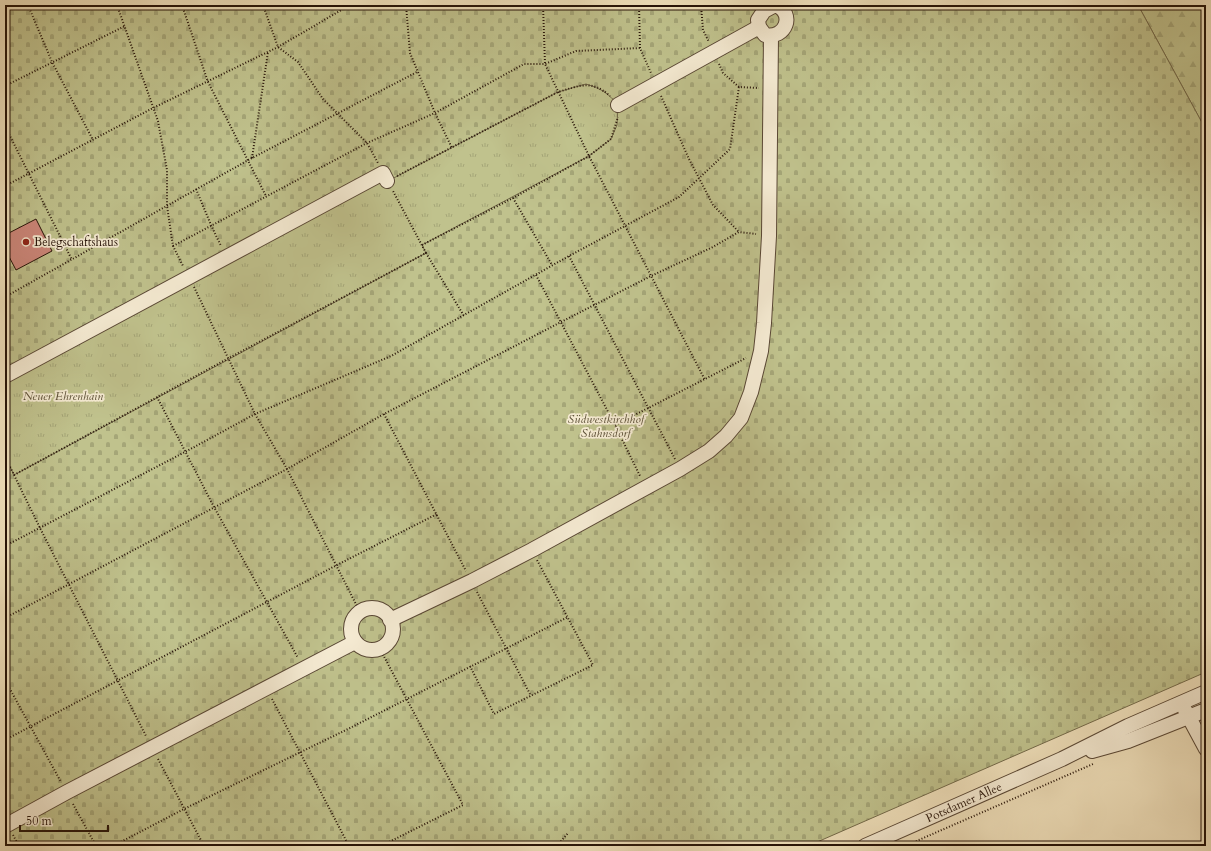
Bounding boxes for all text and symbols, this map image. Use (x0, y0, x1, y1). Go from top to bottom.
place label: Belegschaftshaus (34, 234, 118, 250)
marker: Belegschaftshaus (21, 237, 31, 247)
park label: Neuer Ehrenhain (23, 388, 103, 404)
park label: Südwestkirchhof Stahnsdorf (568, 411, 647, 441)
street label: Potsdamer Allee (923, 779, 1004, 826)
scale bar (20, 807, 108, 833)
text: 50 m (26, 813, 53, 829)

